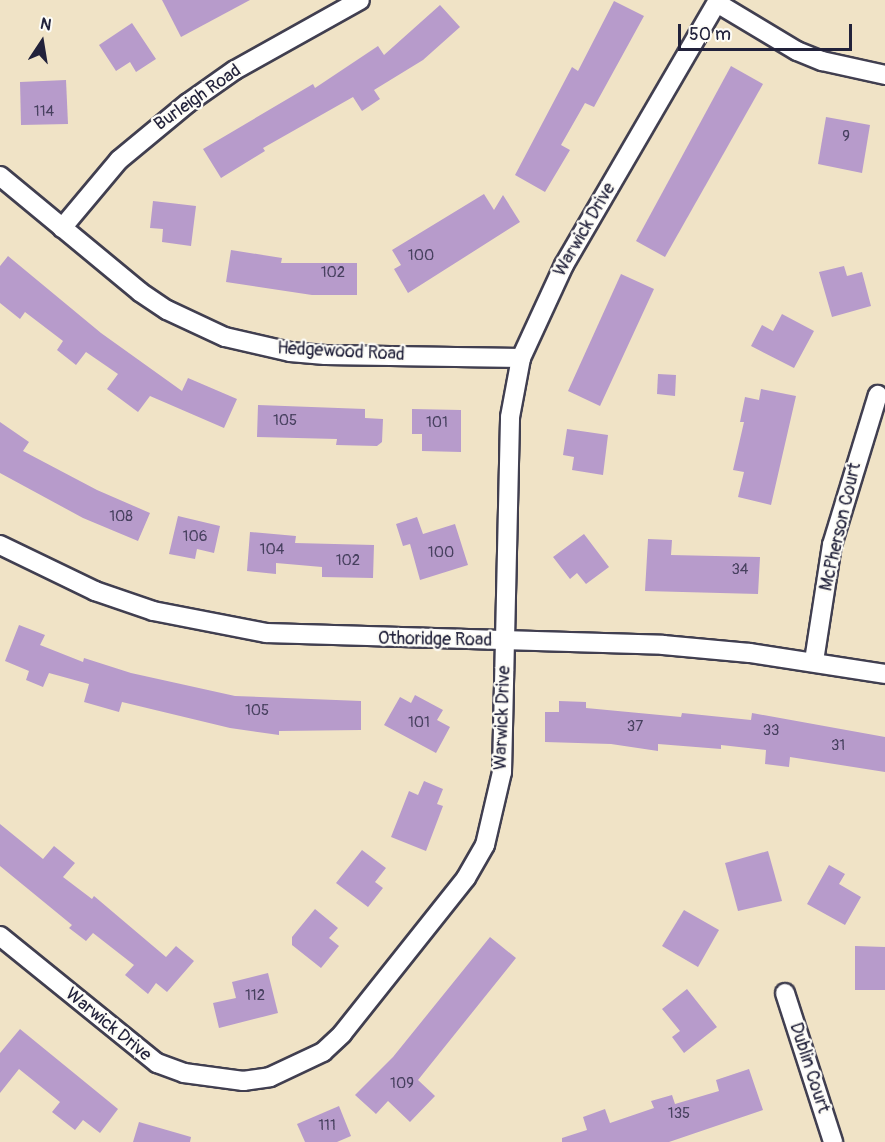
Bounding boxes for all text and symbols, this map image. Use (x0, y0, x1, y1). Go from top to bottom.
north arrow (12, 12, 72, 72)
scale bar (681, 12, 855, 50)
text: N (38, 13, 53, 35)
text: 50 m (689, 23, 731, 46)
street label: Burleigh Road (150, 60, 246, 136)
house number: 114 (34, 103, 54, 121)
house number: 9 (842, 128, 850, 146)
street label: Warwick Drive (550, 179, 620, 281)
house number: 100 (408, 247, 434, 265)
house number: 102 (321, 264, 345, 282)
street label: Hedgewood Road (277, 338, 405, 366)
house number: 105 (273, 412, 297, 430)
house number: 101 (426, 414, 448, 432)
street label: McPherson Court (816, 461, 866, 593)
house number: 108 (109, 508, 133, 526)
house number: 106 (183, 528, 207, 546)
house number: 104 (260, 541, 284, 559)
house number: 100 (428, 544, 454, 562)
house number: 102 (336, 552, 360, 570)
house number: 34 (731, 561, 749, 579)
street label: Othoridge Road (378, 628, 492, 652)
street label: Warwick Drive (490, 665, 516, 771)
house number: 105 (245, 702, 269, 720)
house number: 101 (408, 714, 430, 732)
house number: 37 (627, 718, 643, 736)
house number: 33 (763, 722, 779, 740)
house number: 31 (831, 737, 845, 755)
street label: Warwick Drive (61, 984, 155, 1066)
house number: 112 (245, 987, 265, 1005)
street label: Dublin Court (784, 1020, 834, 1116)
house number: 109 (390, 1075, 414, 1093)
house number: 135 (668, 1105, 690, 1123)
house number: 111 (318, 1117, 336, 1135)

